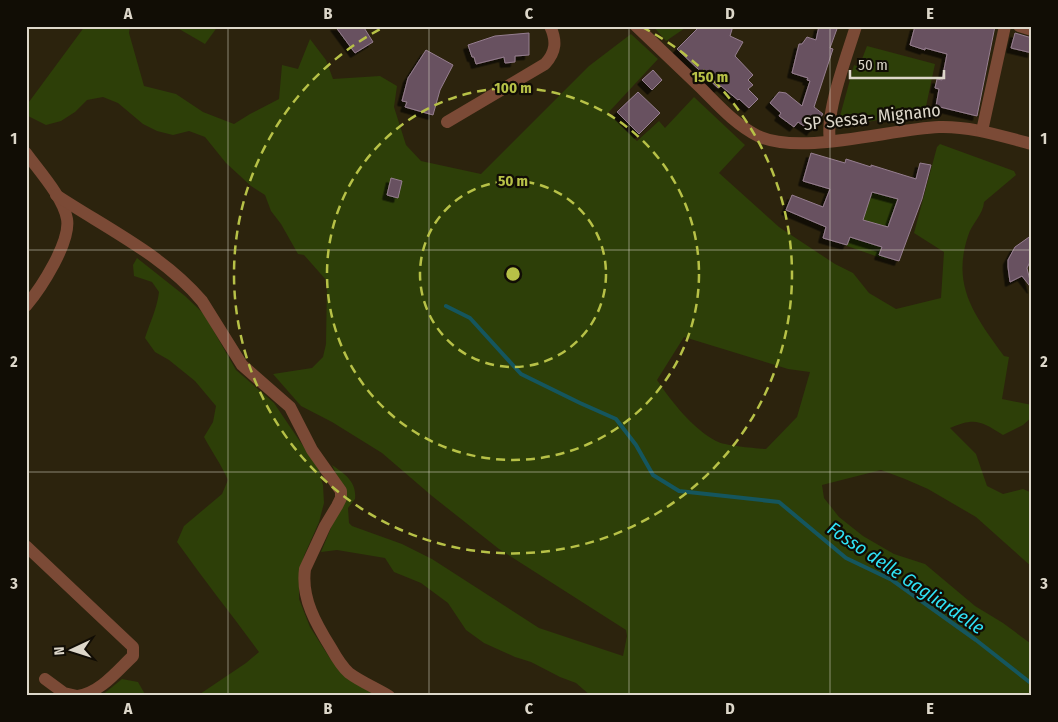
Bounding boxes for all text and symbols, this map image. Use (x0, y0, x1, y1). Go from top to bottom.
text: A (123, 4, 133, 23)
text: B (324, 4, 333, 23)
text: C (525, 4, 534, 23)
text: D (725, 4, 735, 23)
text: E (926, 4, 934, 23)
scale bar (850, 48, 944, 80)
text: 50 m (858, 56, 888, 74)
text: 150 m (692, 68, 728, 86)
text: 100 m (494, 79, 532, 97)
street label: SP Sessa- Mignano (802, 99, 942, 135)
text: 1 (11, 129, 17, 148)
text: 1 (1041, 129, 1047, 148)
text: 50 m (498, 172, 528, 190)
centre of rings (504, 265, 522, 283)
text: 2 (9, 352, 18, 371)
text: 2 (1039, 352, 1048, 371)
water label: Fosso delle Gagliardelle (823, 517, 989, 639)
text: 3 (9, 574, 18, 593)
text: 3 (1039, 574, 1048, 593)
north arrow (48, 624, 98, 674)
text: N (51, 646, 68, 656)
text: A (123, 699, 133, 718)
text: B (324, 699, 333, 718)
text: C (525, 699, 534, 718)
text: D (725, 699, 735, 718)
text: E (926, 699, 934, 718)

